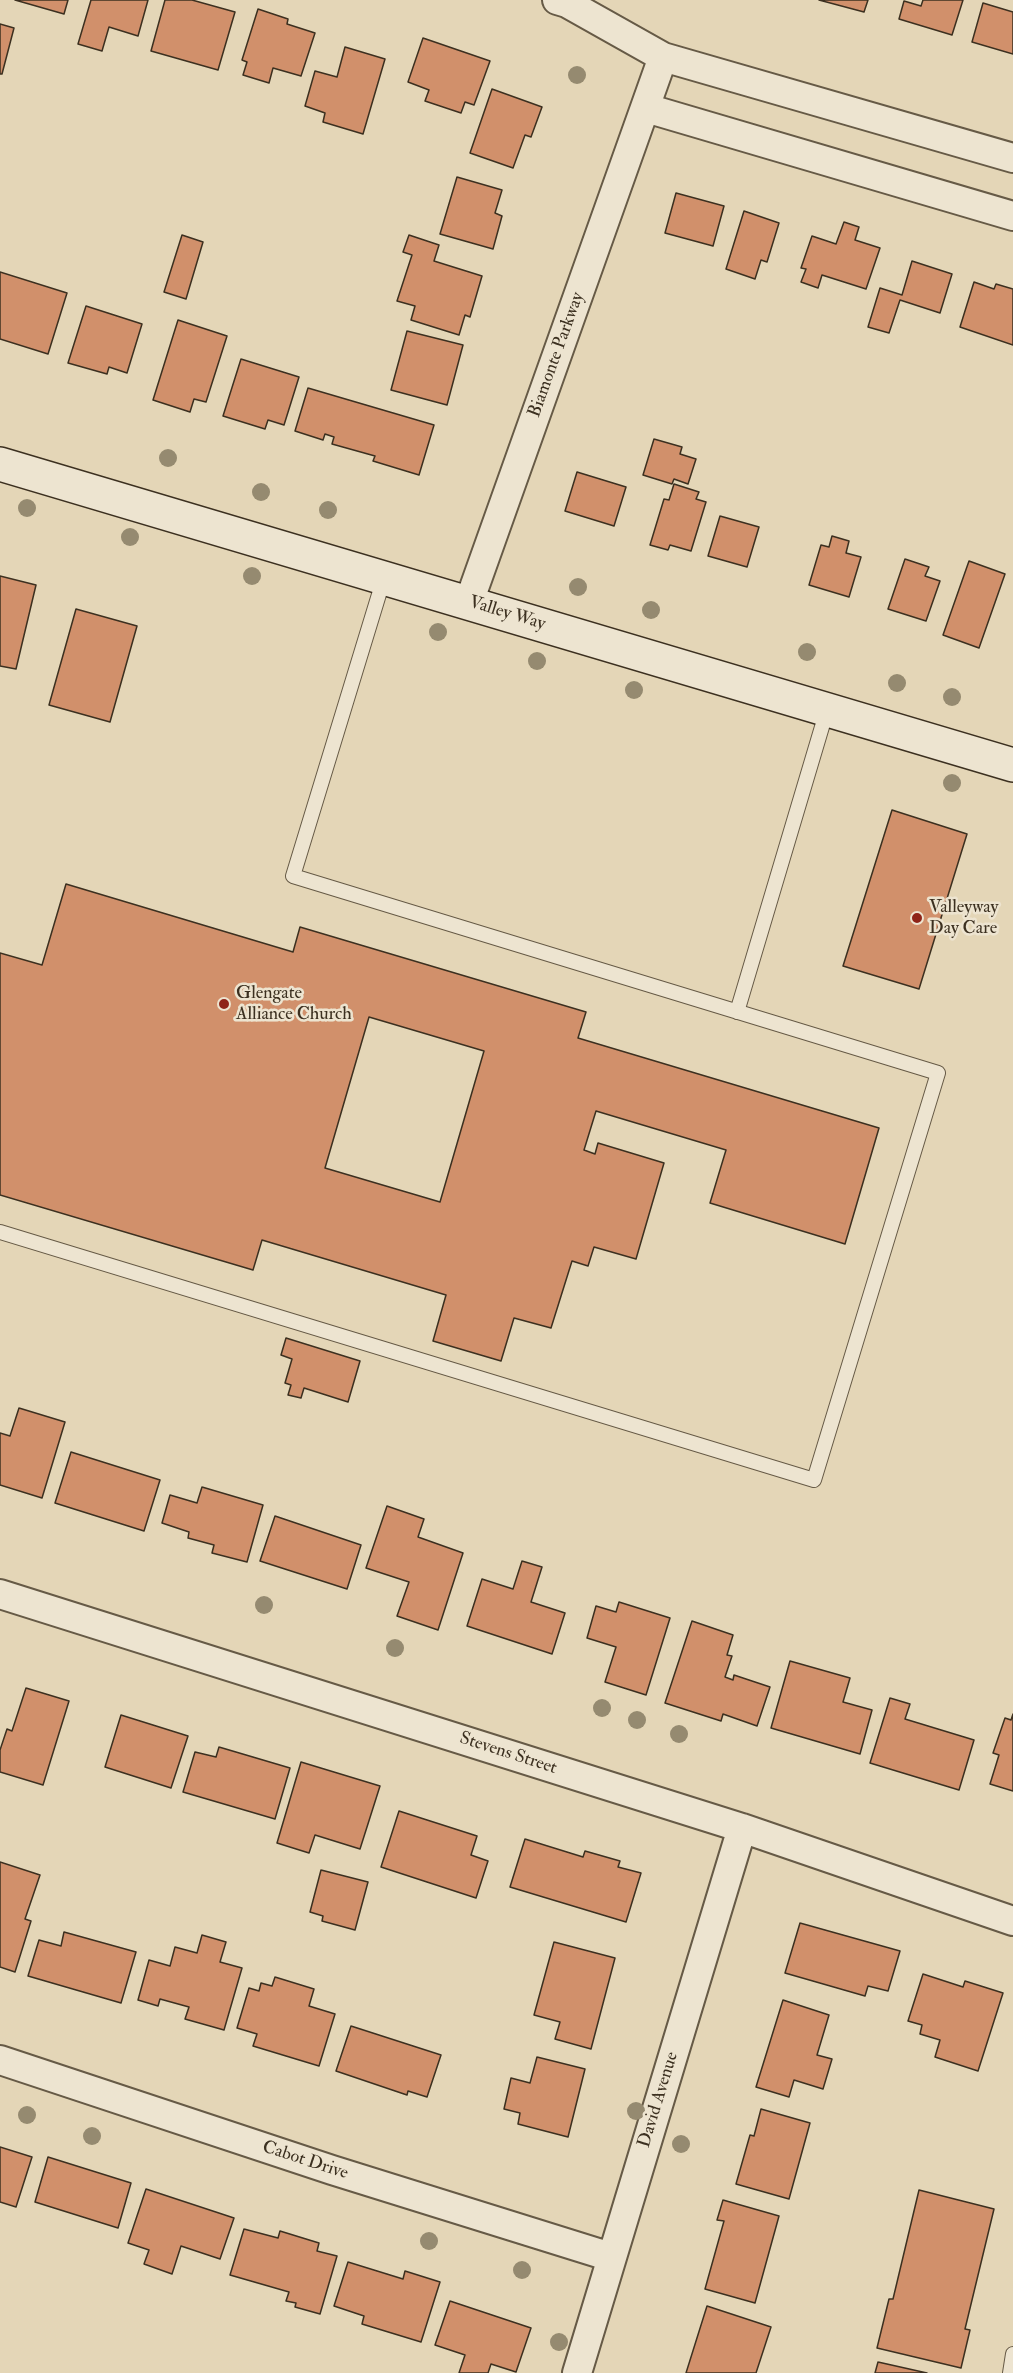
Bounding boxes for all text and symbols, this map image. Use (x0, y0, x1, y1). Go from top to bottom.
street label: Biamonte Parkway (524, 289, 590, 421)
street label: Valley Way (466, 592, 548, 636)
place label: Valleyway Day Care (929, 897, 998, 940)
marker: Valleyway Day Care (910, 911, 924, 925)
place label: Glengate Alliance Church (236, 983, 352, 1026)
marker: Glengate Alliance Church (217, 997, 231, 1011)
street label: Stevens Street (457, 1728, 559, 1780)
street label: David Avenue (634, 2050, 684, 2150)
street label: Cabot Drive (259, 2137, 351, 2185)

